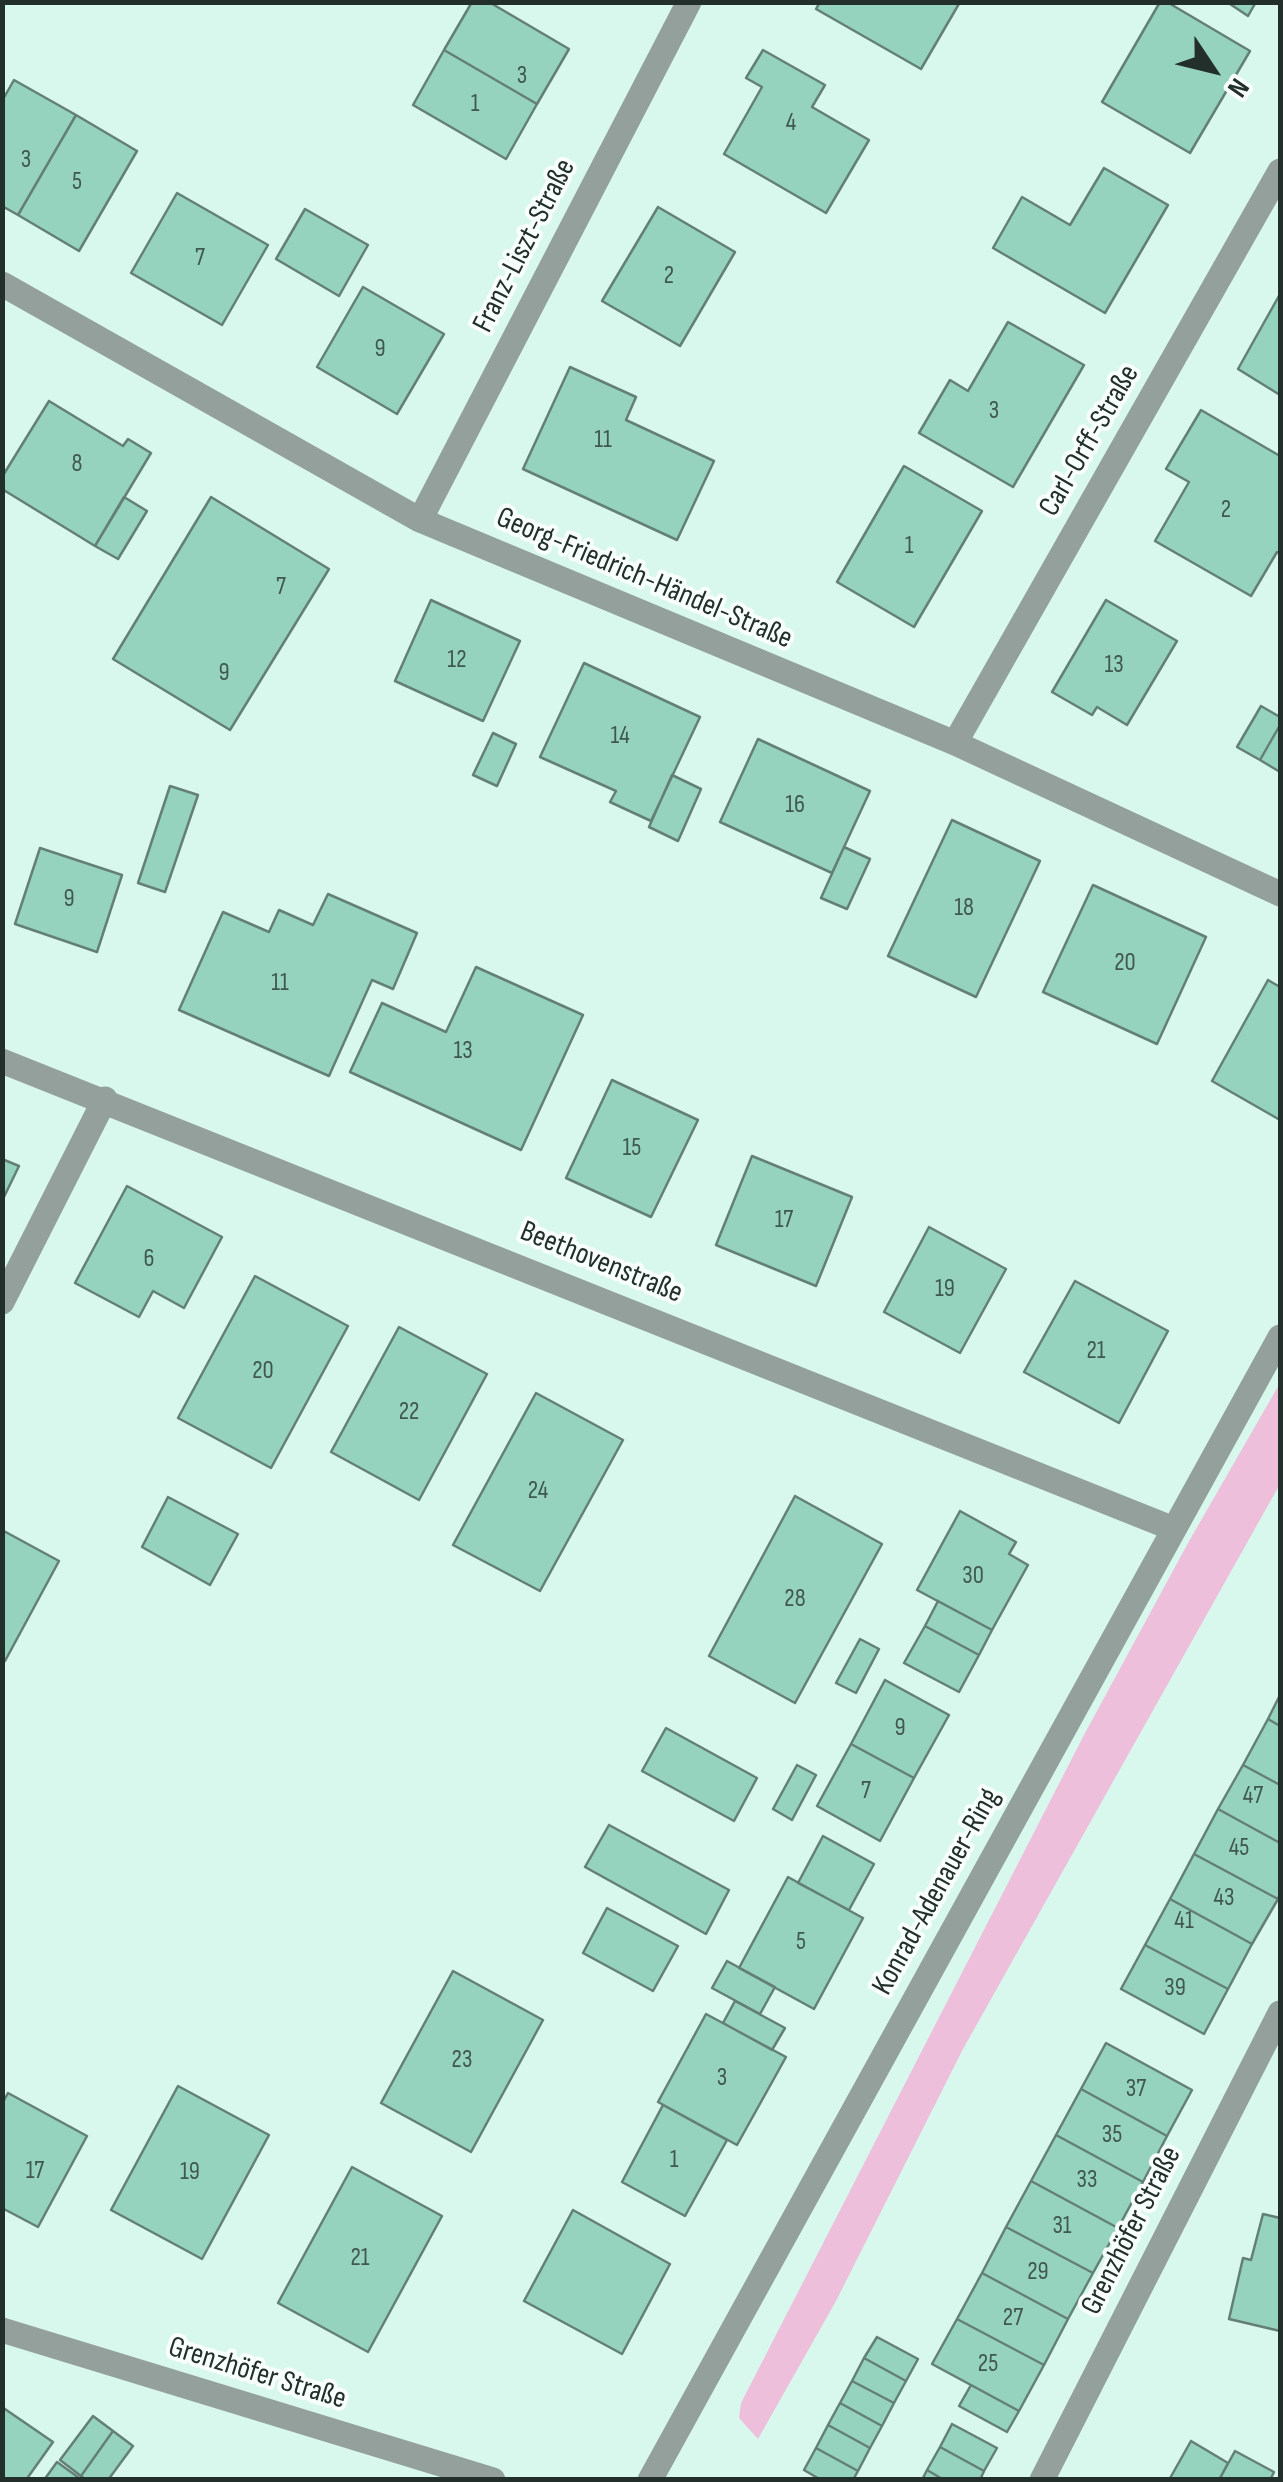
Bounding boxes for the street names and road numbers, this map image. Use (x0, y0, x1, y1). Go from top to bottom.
street label: Franz-Liszt-Straße (466, 153, 584, 339)
street label: Carl-Orff-Straße (1032, 359, 1148, 523)
street label: Georg-Friedrich-Händel-Straße (491, 500, 797, 658)
street label: Beethovenstraße (514, 1214, 688, 1312)
street label: Konrad-Adenauer-Ring (865, 1782, 1009, 2002)
street label: Grenzhöfer Straße (1074, 2141, 1190, 2321)
street label: Grenzhöfer Straße (164, 2330, 350, 2418)

